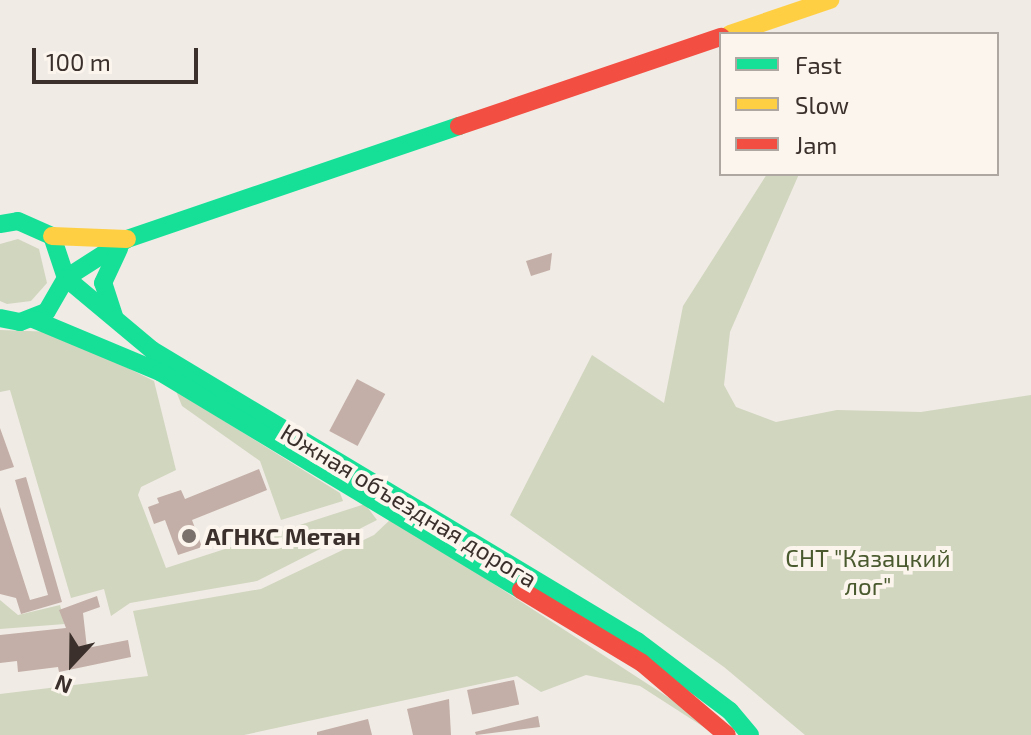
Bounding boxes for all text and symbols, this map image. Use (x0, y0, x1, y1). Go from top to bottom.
scale bar (36, 32, 202, 82)
legend (719, 32, 999, 176)
text: 100 m (46, 47, 111, 76)
text: Fast (795, 50, 842, 79)
text: Slow (795, 90, 849, 119)
text: Jam (795, 130, 837, 159)
street label: Южная объездная дорога (276, 417, 542, 593)
place label: АГНКС Метан (205, 522, 361, 550)
marker: АГНКС Метан (180, 527, 198, 545)
park label: СНТ "Казацкий лог" (785, 544, 951, 600)
north arrow (32, 623, 112, 703)
text: N (51, 670, 75, 700)

